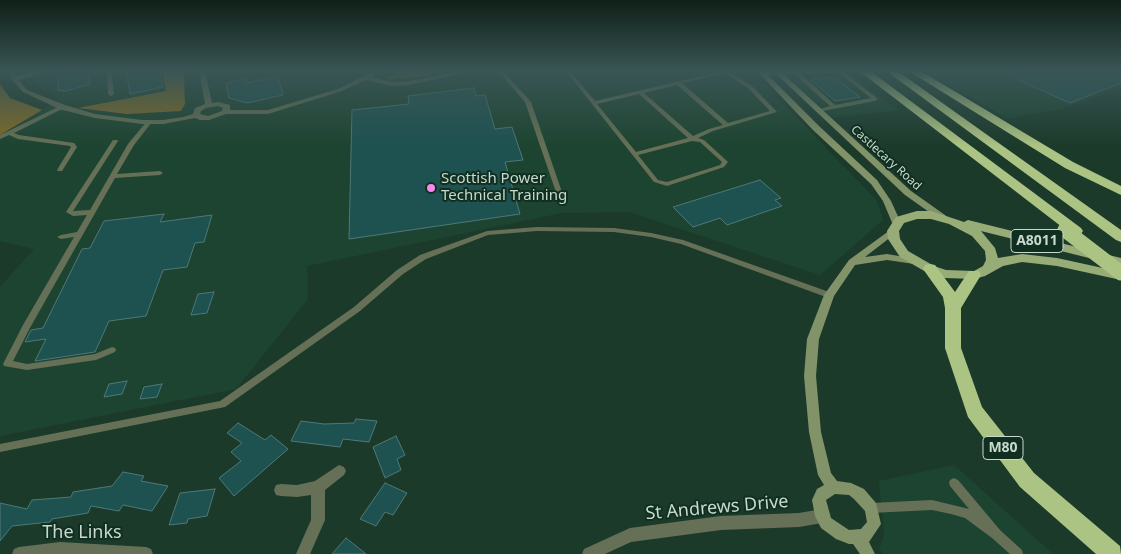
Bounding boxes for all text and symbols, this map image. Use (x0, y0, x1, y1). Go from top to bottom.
street label: Castlecary Road (848, 123, 924, 193)
place label: Scottish Power Technical Training (441, 170, 567, 205)
marker: Scottish Power Technical Training (425, 182, 437, 194)
road number: A8011 (1011, 230, 1063, 252)
road number: M80 (983, 436, 1023, 459)
street label: St Andrews Drive (645, 491, 789, 525)
street label: The Links (42, 522, 122, 544)

